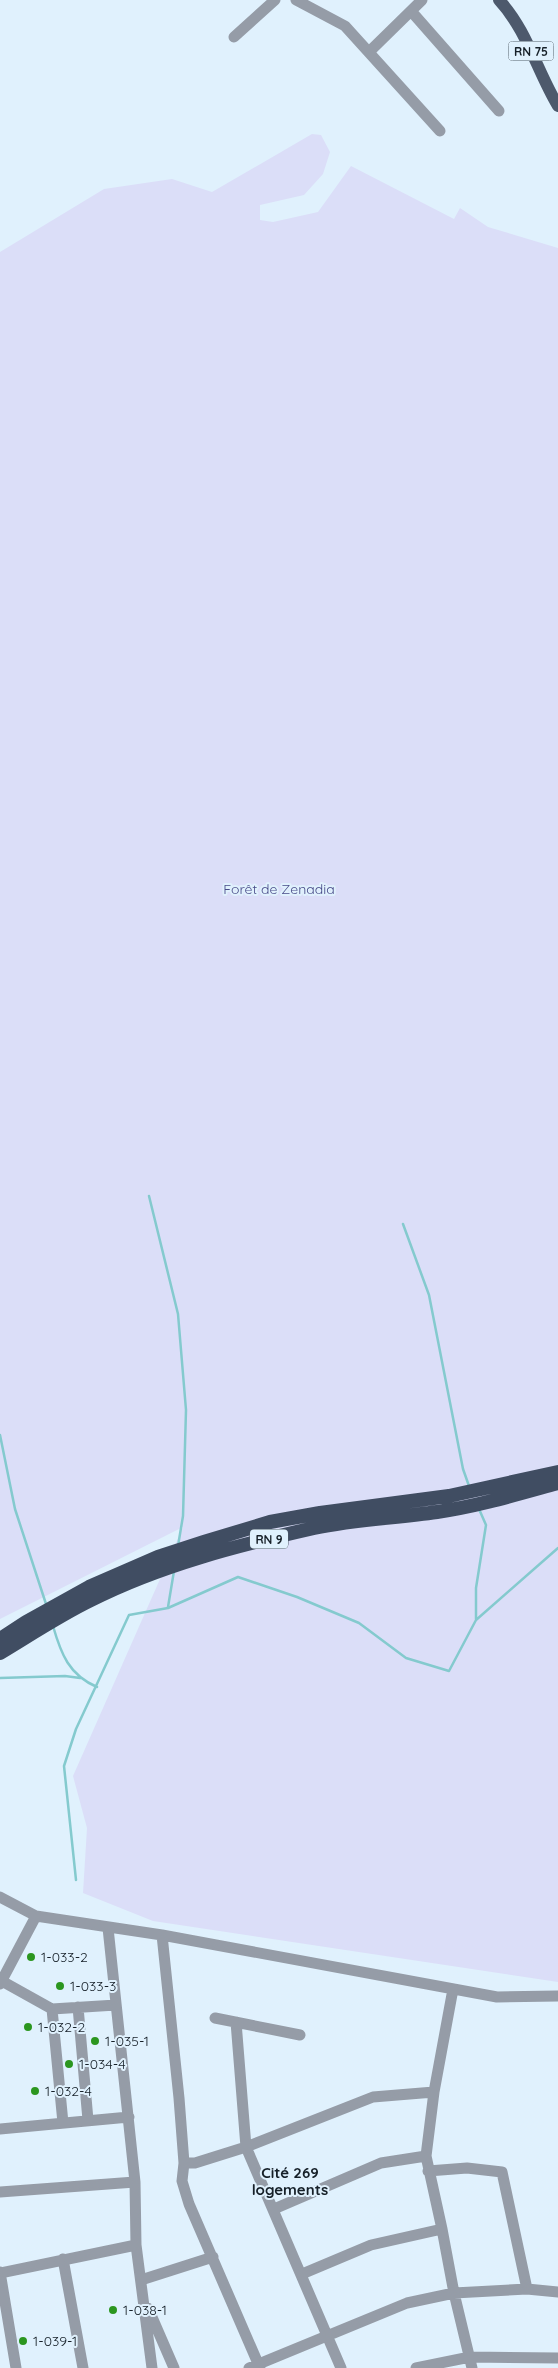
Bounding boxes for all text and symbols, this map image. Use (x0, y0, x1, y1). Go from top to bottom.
road number: RN 75 (508, 41, 554, 60)
park label: Forêt de Zenadia (223, 880, 335, 898)
road number: RN 9 (250, 1530, 288, 1548)
place label: 1-033-2 (41, 1948, 88, 1966)
marker: 1-033-2 (25, 1951, 37, 1963)
place label: 1-033-3 (70, 1977, 116, 1995)
marker: 1-033-3 (54, 1980, 66, 1992)
place label: 1-032-2 (38, 2018, 86, 2036)
marker: 1-032-2 (22, 2021, 34, 2033)
place label: 1-035-1 (105, 2032, 149, 2050)
marker: 1-035-1 (89, 2035, 101, 2047)
place label: 1-034-4 (79, 2055, 126, 2073)
marker: 1-034-4 (63, 2058, 75, 2070)
place label: 1-032-4 (45, 2082, 92, 2100)
marker: 1-032-4 (29, 2085, 41, 2097)
district label: Cité 269 logements (252, 2163, 328, 2199)
place label: 1-038-1 (123, 2301, 167, 2319)
marker: 1-038-1 (107, 2304, 119, 2316)
place label: 1-039-1 (33, 2332, 77, 2350)
marker: 1-039-1 (17, 2335, 29, 2347)

